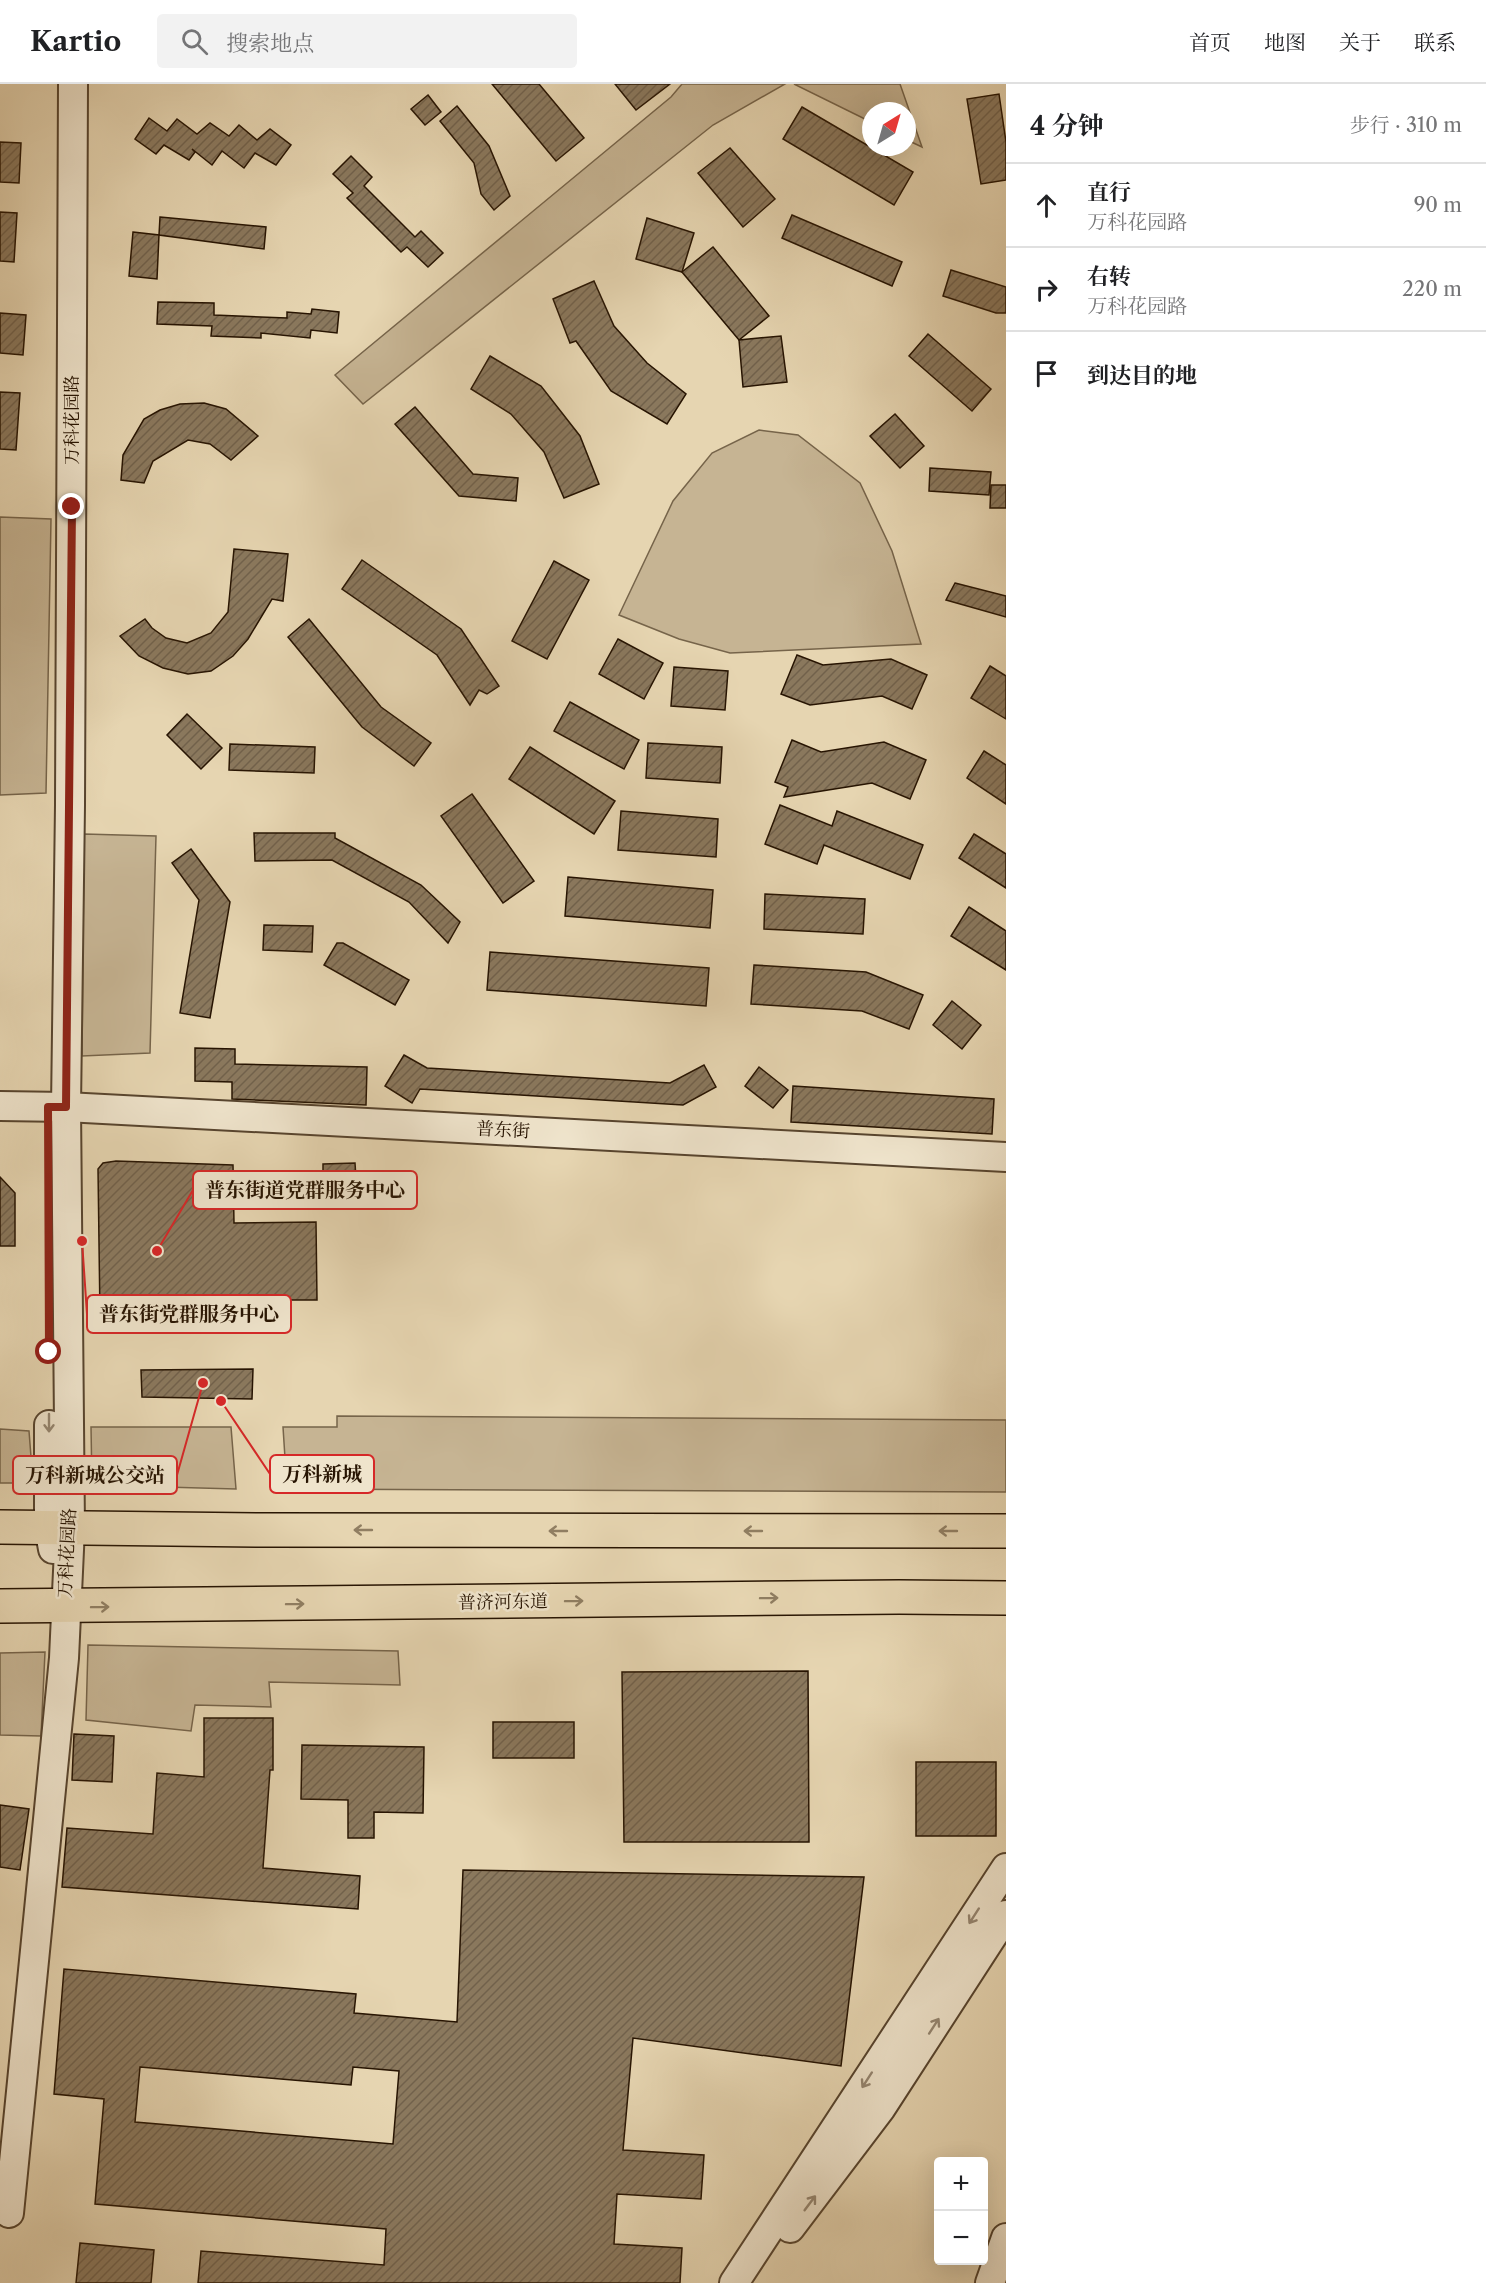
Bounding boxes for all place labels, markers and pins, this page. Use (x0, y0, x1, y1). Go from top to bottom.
callout: 普东街道党群服务中心 (193, 1171, 417, 1209)
callout: 普东街党群服务中心 (87, 1295, 291, 1333)
callout: 万科新城 (270, 1455, 374, 1493)
callout: 万科新城公交站 (13, 1456, 177, 1494)

